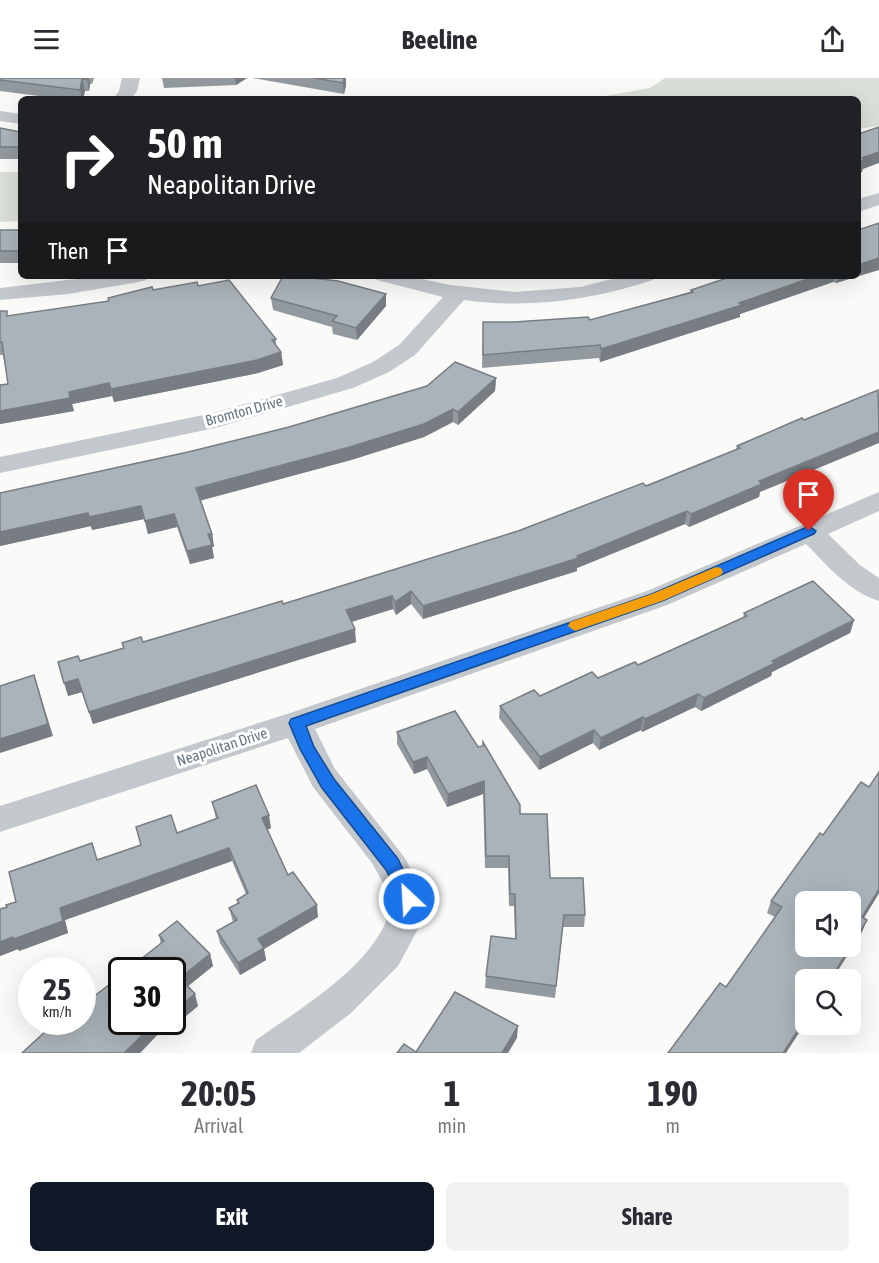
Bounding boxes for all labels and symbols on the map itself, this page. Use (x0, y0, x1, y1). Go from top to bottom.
street label: Bromton Drive (203, 392, 284, 429)
pin (783, 469, 834, 531)
street label: Neapolitan Drive (175, 724, 269, 769)
position arrow (377, 867, 441, 931)
speed limit sign: 30 (108, 957, 186, 1035)

